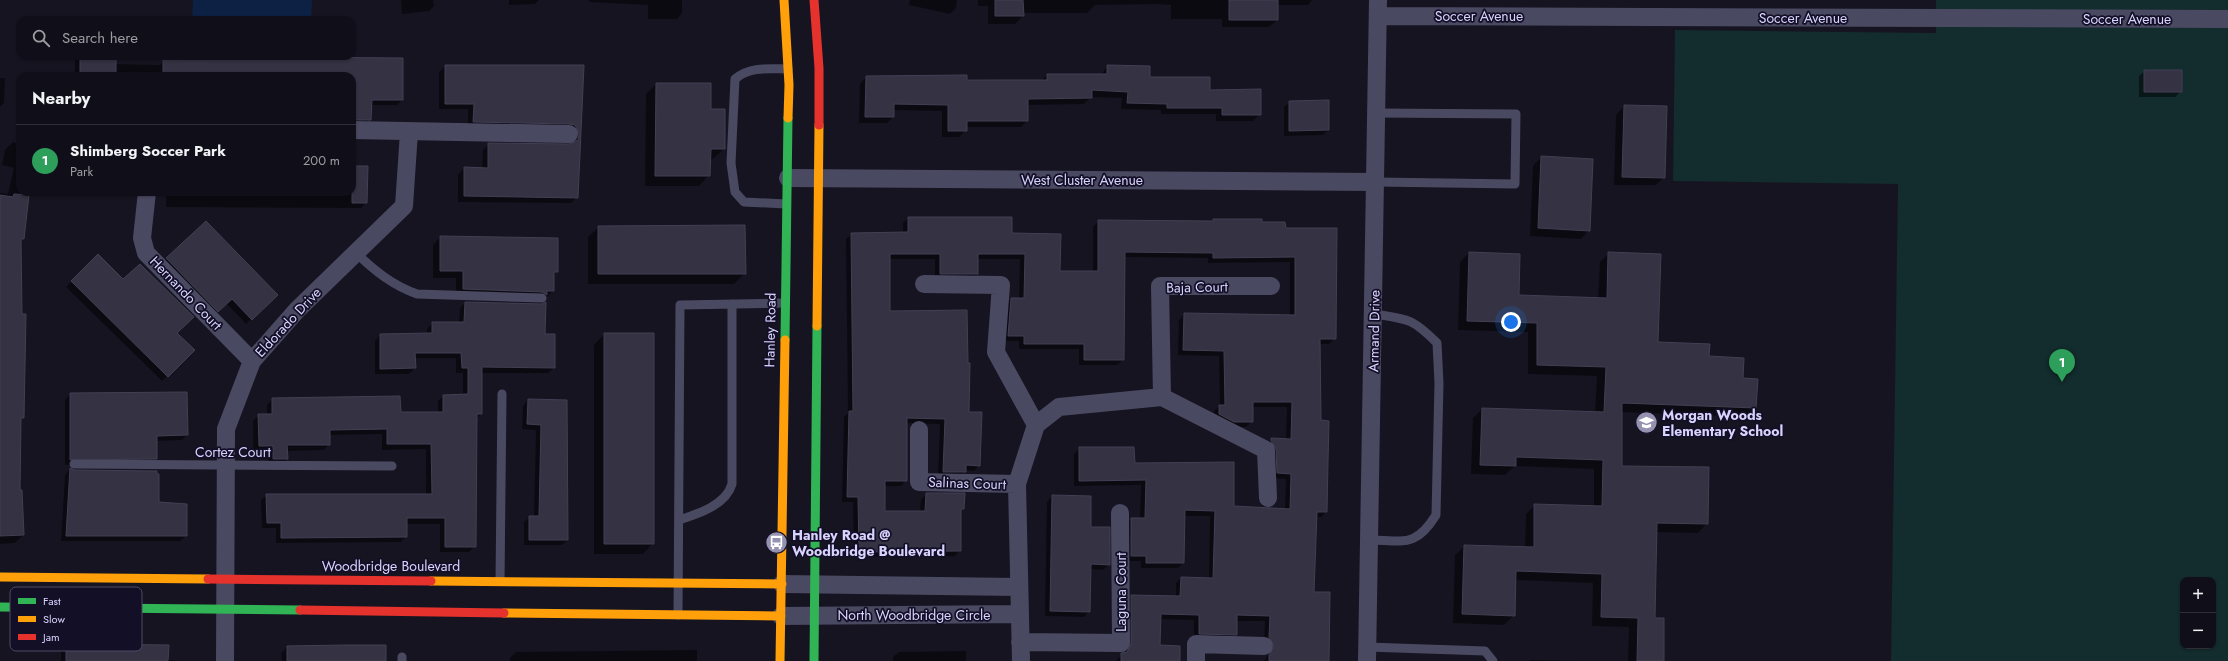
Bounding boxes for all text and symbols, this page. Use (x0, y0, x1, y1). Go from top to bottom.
street label: Soccer Avenue (1435, 6, 1523, 26)
street label: Soccer Avenue (1759, 8, 1847, 28)
street label: Soccer Avenue (2083, 9, 2171, 29)
search box (16, 16, 356, 60)
icon: search (30, 27, 52, 49)
text: Search here (62, 27, 138, 49)
text: Nearby (32, 86, 90, 110)
text: Shimberg Soccer Park (70, 140, 226, 162)
text: 1 (42, 151, 48, 170)
text: 200 m (303, 151, 340, 170)
text: Park (70, 162, 93, 181)
street label: West Cluster Avenue (1021, 170, 1143, 190)
street label: Hernando Court (145, 252, 227, 335)
street label: Baja Court (1166, 276, 1229, 298)
street label: Eldorado Drive (250, 283, 326, 361)
street label: Armand Drive (1363, 290, 1385, 372)
street label: Hanley Road (759, 292, 781, 368)
your location (1501, 312, 1521, 332)
pin: 1 (2049, 349, 2075, 382)
place label: Morgan Woods Elementary School (1662, 405, 1783, 441)
school or university icon: Morgan Woods Elementary School (1634, 410, 1660, 436)
street label: Cortez Court (195, 442, 272, 462)
street label: Salinas Court (928, 472, 1007, 494)
place label: Hanley Road @ Woodbridge Boulevard (792, 525, 945, 561)
bus stop icon: Hanley Road @ Woodbridge Boulevard (763, 530, 789, 556)
street label: Laguna Court (1111, 552, 1131, 632)
street label: Woodbridge Boulevard (322, 556, 460, 576)
map controls (2180, 577, 2216, 649)
button: + (2180, 577, 2216, 613)
legend (10, 587, 142, 651)
text: Fast (43, 593, 61, 609)
street label: North Woodbridge Circle (838, 605, 990, 625)
text: Slow (43, 611, 65, 627)
button: − (2180, 613, 2216, 649)
text: Jam (41, 629, 60, 645)

